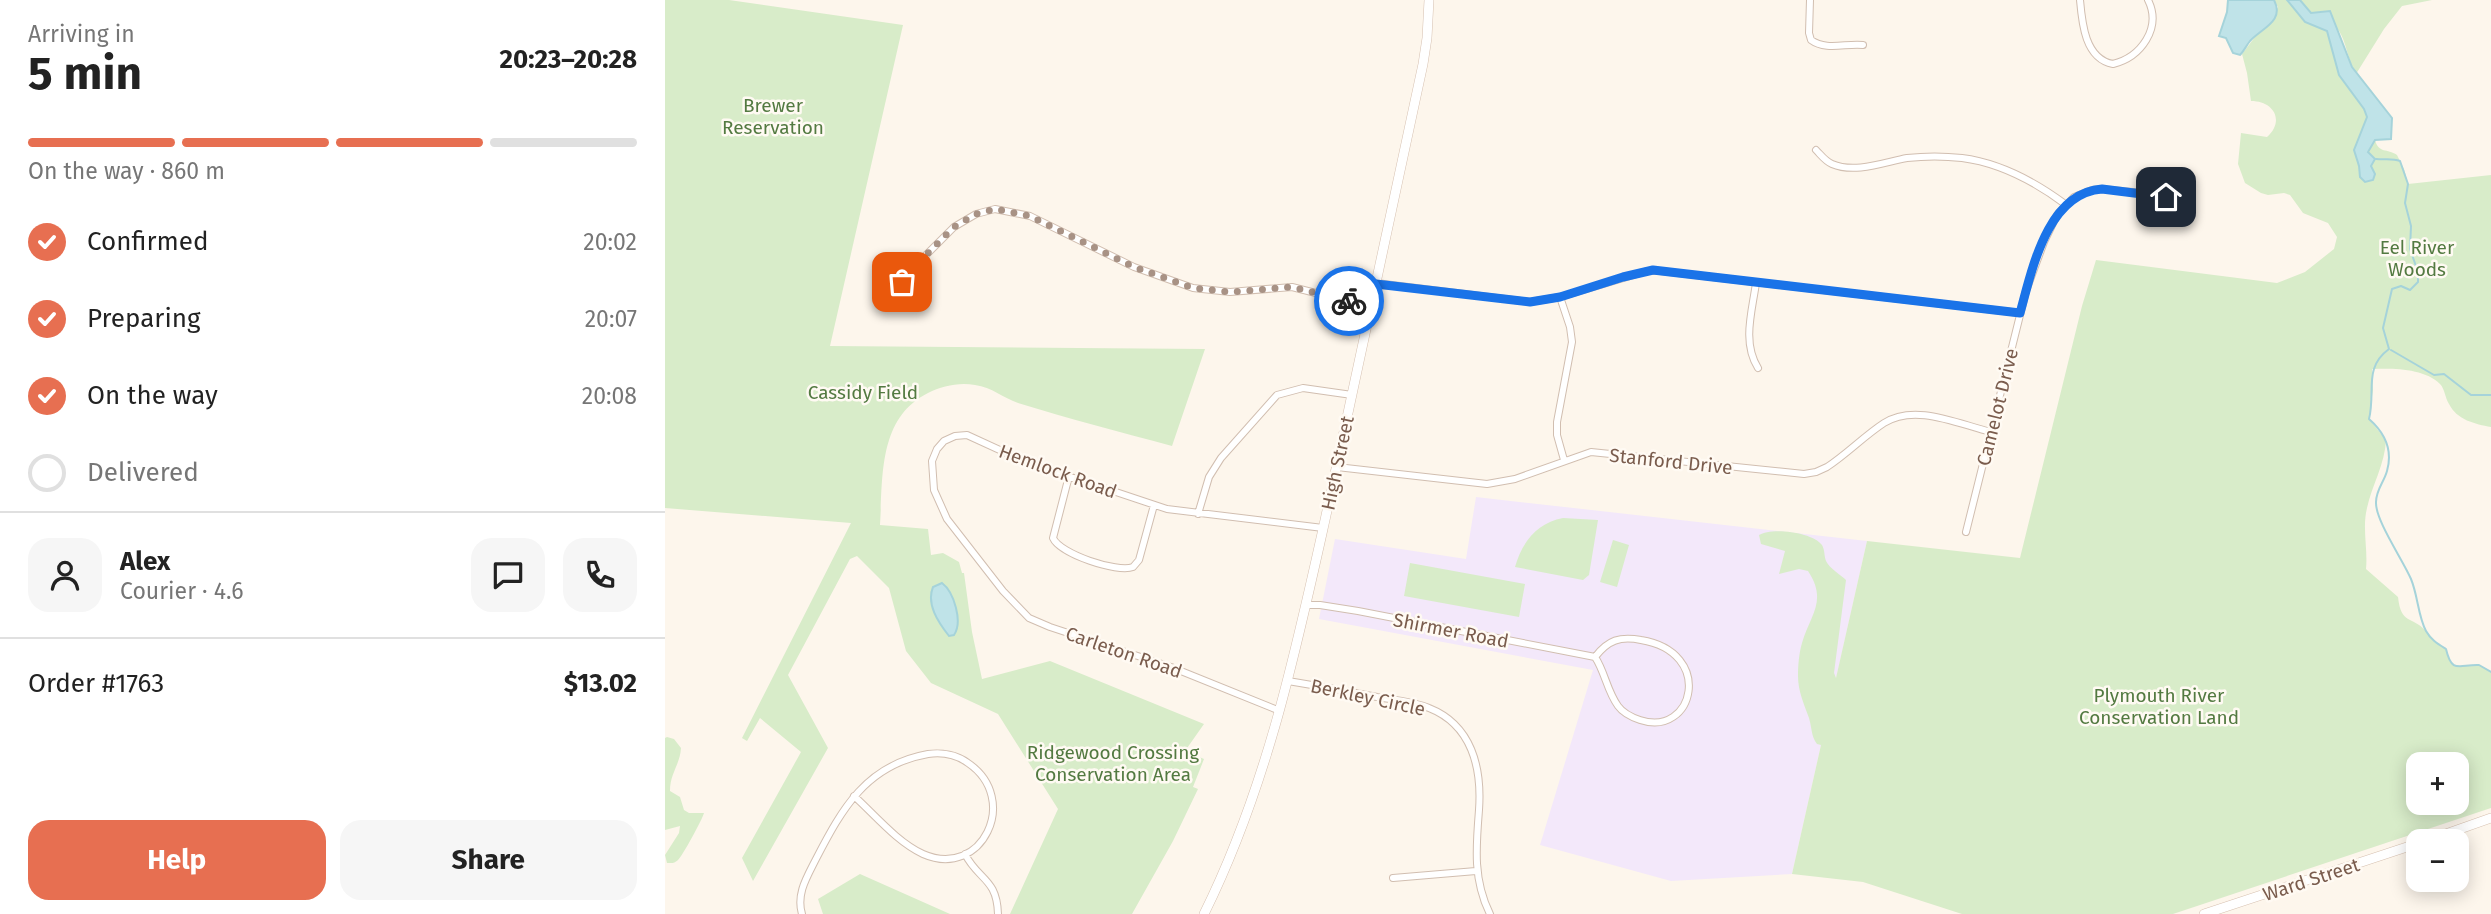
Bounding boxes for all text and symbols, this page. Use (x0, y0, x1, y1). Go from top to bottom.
text: Arriving in (28, 20, 135, 48)
text: 20:23–20:28 (500, 44, 637, 75)
text: 5 min (28, 46, 142, 101)
park label: Brewer Reservation (722, 94, 824, 139)
text: On the way · 860 m (28, 157, 225, 185)
pin (2136, 167, 2196, 227)
icon: home (2147, 178, 2185, 216)
icon: check (28, 223, 66, 261)
text: Confirmed (87, 226, 208, 257)
text: 20:02 (583, 228, 637, 256)
park label: Eel River Woods (2380, 236, 2455, 281)
pin (872, 252, 932, 312)
icon: bag (883, 263, 921, 301)
courier (1314, 266, 1384, 336)
icon: bike (1330, 282, 1368, 320)
icon: check (28, 300, 66, 338)
text: Preparing (87, 303, 200, 334)
text: 20:07 (585, 305, 637, 333)
street label: Camelot Drive (1972, 346, 2023, 468)
icon: check (28, 377, 66, 415)
text: On the way (87, 380, 218, 411)
park label: Cassidy Field (808, 381, 918, 404)
text: 20:08 (582, 382, 637, 410)
street label: High Street (1316, 414, 1359, 512)
street label: Hemlock Road (996, 439, 1120, 503)
street label: Stanford Drive (1608, 444, 1734, 479)
text: Delivered (87, 457, 199, 488)
button: person (28, 538, 102, 612)
button: chat (471, 538, 545, 612)
button: phone (563, 538, 637, 612)
text: Alex (120, 546, 170, 577)
text: Courier · 4.6 (120, 577, 244, 605)
street label: Shirmer Road (1391, 608, 1511, 653)
street label: Carleton Road (1063, 622, 1185, 683)
text: Order #1763 (28, 668, 164, 699)
text: $13.02 (564, 668, 637, 699)
street label: Berkley Circle (1308, 674, 1427, 721)
park label: Plymouth River Conservation Land (2079, 684, 2239, 729)
park label: Ridgewood Crossing Conservation Area (1027, 741, 1199, 786)
map controls (2406, 752, 2469, 892)
button: + (2406, 752, 2469, 815)
button: Help (28, 820, 326, 900)
button: Share (340, 820, 637, 900)
button: − (2406, 829, 2469, 892)
street label: Ward Street (2260, 853, 2362, 906)

